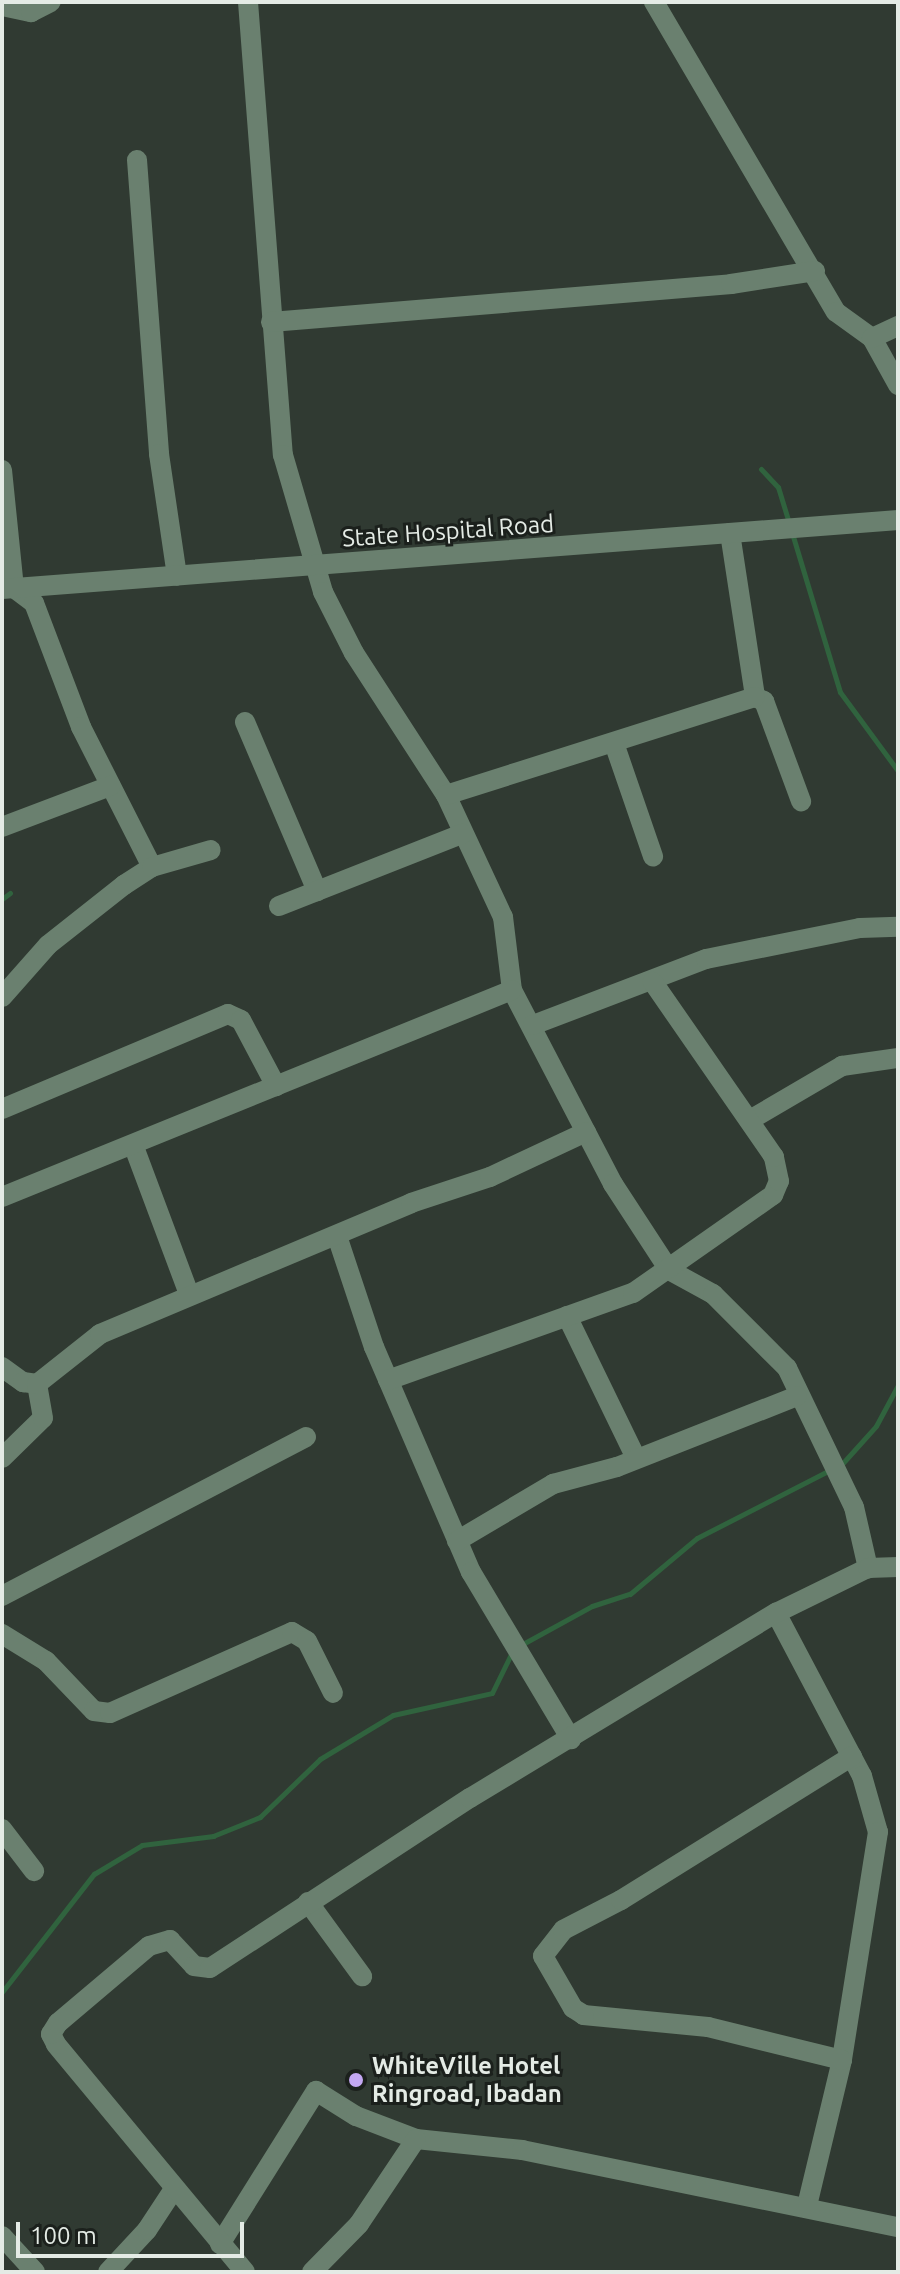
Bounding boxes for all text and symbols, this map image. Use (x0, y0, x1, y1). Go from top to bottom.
street label: State Hospital Road (341, 509, 555, 553)
place label: WhiteVille Hotel Ringroad, Ibadan (372, 2052, 562, 2108)
marker: WhiteVille Hotel Ringroad, Ibadan (347, 2071, 365, 2089)
scale bar (20, 2206, 248, 2256)
text: 100 m (30, 2222, 97, 2249)

